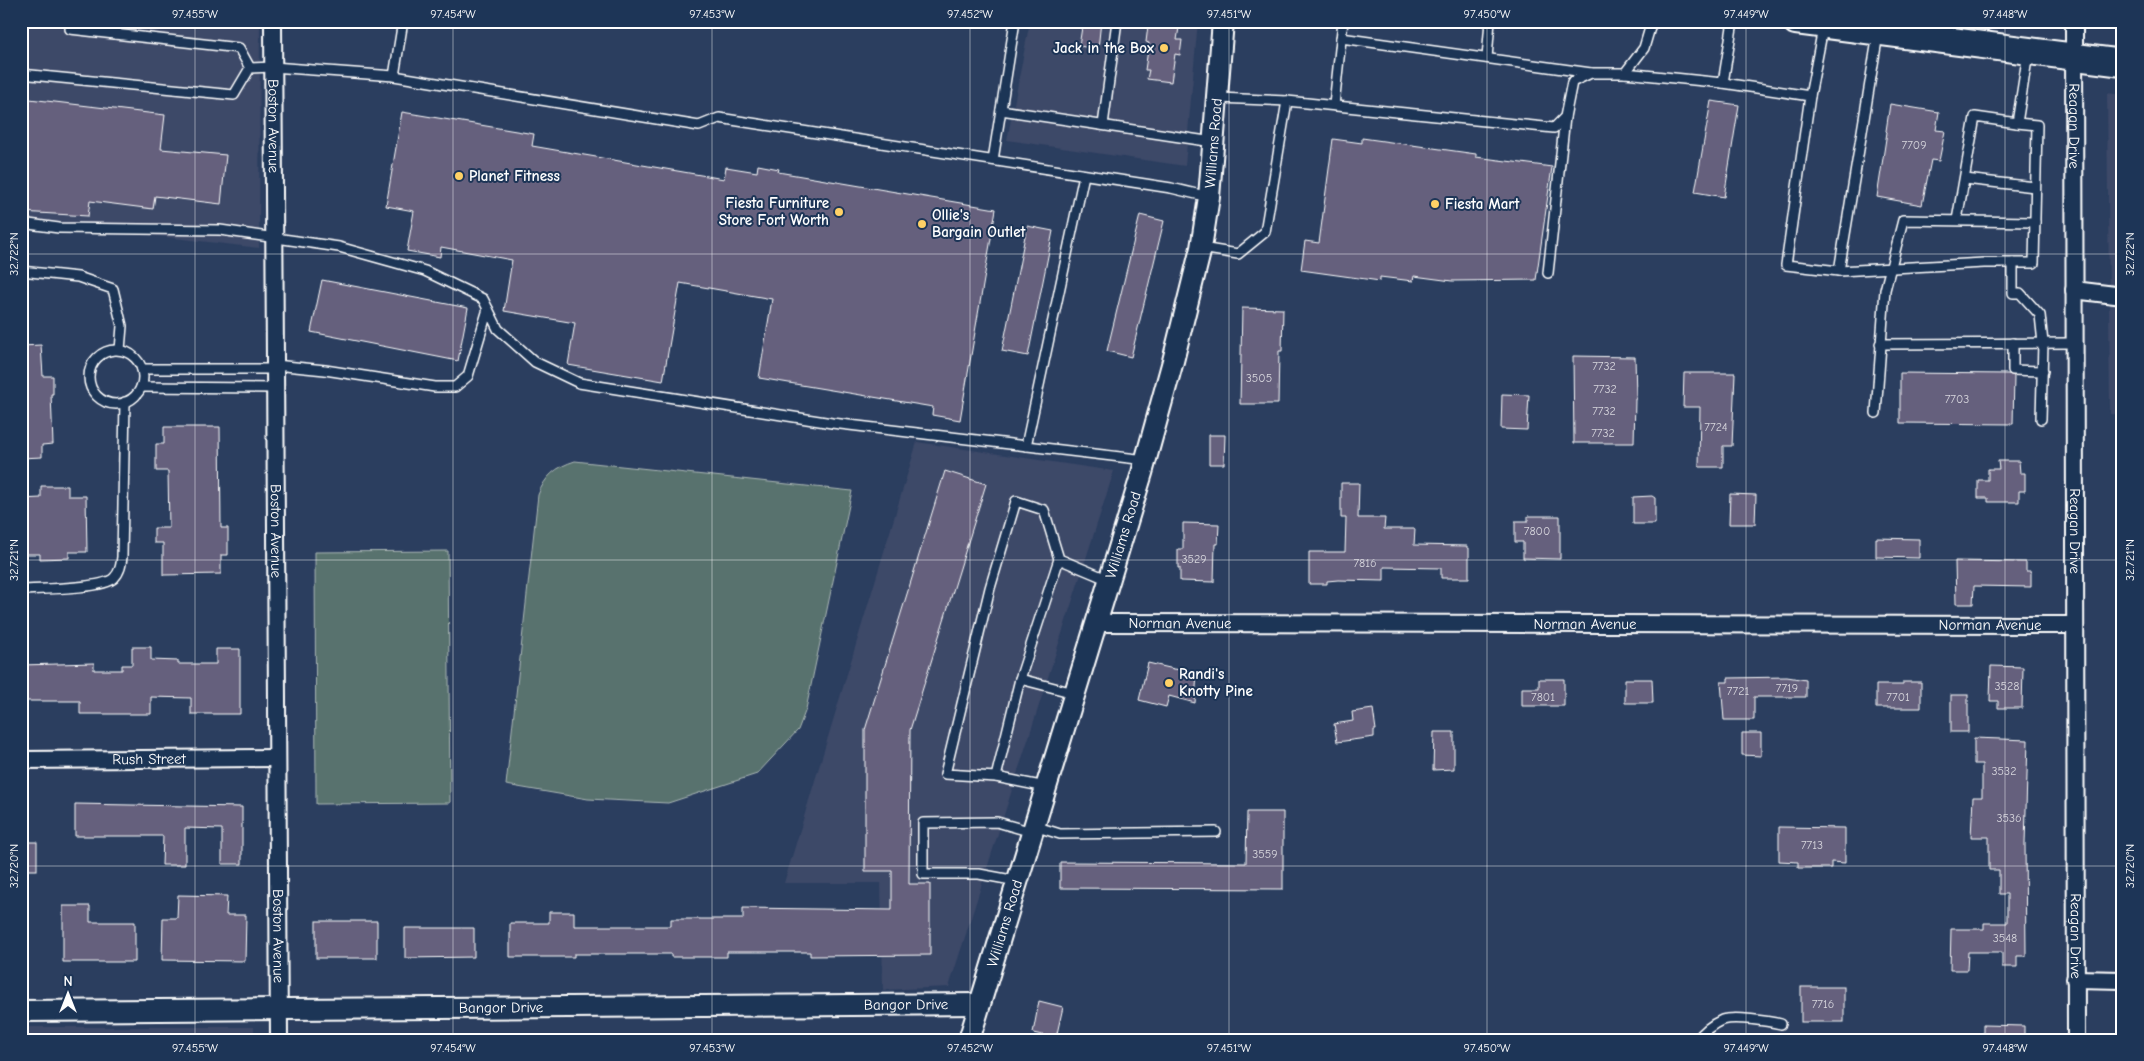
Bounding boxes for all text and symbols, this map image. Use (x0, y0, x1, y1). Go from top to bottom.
text: 97.455°W (172, 7, 219, 21)
text: 97.454°W (430, 7, 476, 21)
text: 97.453°W (689, 7, 735, 21)
text: 97.452°W (947, 7, 994, 21)
text: 97.451°W (1207, 7, 1252, 21)
text: 97.450°W (1464, 7, 1511, 21)
text: 97.449°W (1723, 7, 1769, 21)
text: 97.448°W (1982, 7, 2028, 21)
place label: Jack in the Box (1053, 39, 1155, 57)
marker: Jack in the Box (1158, 42, 1170, 54)
street label: Boston Avenue (264, 79, 283, 174)
street label: Reagan Drive (2065, 83, 2083, 169)
street label: Williams Road (1201, 98, 1226, 189)
house number: 7709 (1901, 138, 1927, 152)
place label: Planet Fitness (469, 167, 560, 185)
marker: Planet Fitness (453, 170, 465, 182)
place label: Fiesta Furniture Store Fort Worth (719, 194, 829, 229)
place label: Fiesta Mart (1445, 195, 1520, 213)
marker: Fiesta Mart (1429, 198, 1441, 210)
marker: Fiesta Furniture Store Fort Worth (833, 206, 845, 218)
place label: Ollie's Bargain Outlet (932, 206, 1027, 241)
marker: Ollie's Bargain Outlet (916, 218, 928, 230)
text: 32.722°N (7, 232, 21, 276)
text: 32.722°N (2123, 232, 2137, 276)
house number: 7732 (1592, 359, 1616, 373)
house number: 3505 (1246, 371, 1272, 385)
house number: 7732 (1593, 382, 1617, 396)
house number: 7703 (1945, 392, 1969, 406)
house number: 7732 (1592, 404, 1616, 418)
house number: 7724 (1704, 420, 1728, 434)
house number: 7732 (1591, 426, 1615, 440)
street label: Boston Avenue (267, 484, 285, 579)
street label: Reagan Drive (2066, 488, 2084, 574)
street label: Williams Road (1101, 489, 1145, 581)
house number: 7800 (1524, 524, 1550, 538)
text: 32.721°N (7, 539, 21, 581)
text: 32.721°N (2123, 539, 2137, 581)
house number: 3529 (1181, 552, 1207, 566)
house number: 7816 (1353, 556, 1377, 570)
street label: Norman Avenue (1129, 614, 1232, 632)
street label: Norman Avenue (1534, 615, 1637, 633)
street label: Norman Avenue (1939, 616, 2042, 634)
place label: Randi's Knotty Pine (1179, 665, 1253, 700)
marker: Randi's Knotty Pine (1163, 677, 1175, 689)
house number: 3528 (1994, 679, 2020, 693)
house number: 7719 (1776, 681, 1798, 695)
house number: 7721 (1727, 684, 1749, 698)
house number: 7801 (1531, 690, 1555, 704)
house number: 7701 (1886, 690, 1910, 704)
street label: Rush Street (112, 750, 187, 768)
house number: 3532 (1992, 764, 2016, 778)
house number: 3536 (1996, 811, 2022, 825)
house number: 7713 (1801, 838, 1823, 852)
text: 32.720°N (7, 844, 21, 888)
text: 32.720°N (2123, 844, 2137, 888)
house number: 3559 (1252, 847, 1278, 861)
street label: Williams Road (983, 878, 1026, 969)
street label: Boston Avenue (269, 889, 288, 984)
street label: Reagan Drive (2067, 893, 2085, 979)
house number: 3548 (1993, 931, 2017, 945)
north arrow (42, 968, 92, 1018)
text: N (63, 973, 73, 990)
street label: Bangor Drive (864, 995, 949, 1014)
house number: 7716 (1812, 997, 1834, 1011)
street label: Bangor Drive (459, 998, 544, 1017)
text: 97.455°W (172, 1041, 219, 1055)
text: 97.454°W (430, 1041, 476, 1055)
text: 97.453°W (689, 1041, 735, 1055)
text: 97.452°W (947, 1041, 994, 1055)
text: 97.451°W (1207, 1041, 1252, 1055)
text: 97.450°W (1464, 1041, 1511, 1055)
text: 97.449°W (1723, 1041, 1769, 1055)
text: 97.448°W (1982, 1041, 2028, 1055)

